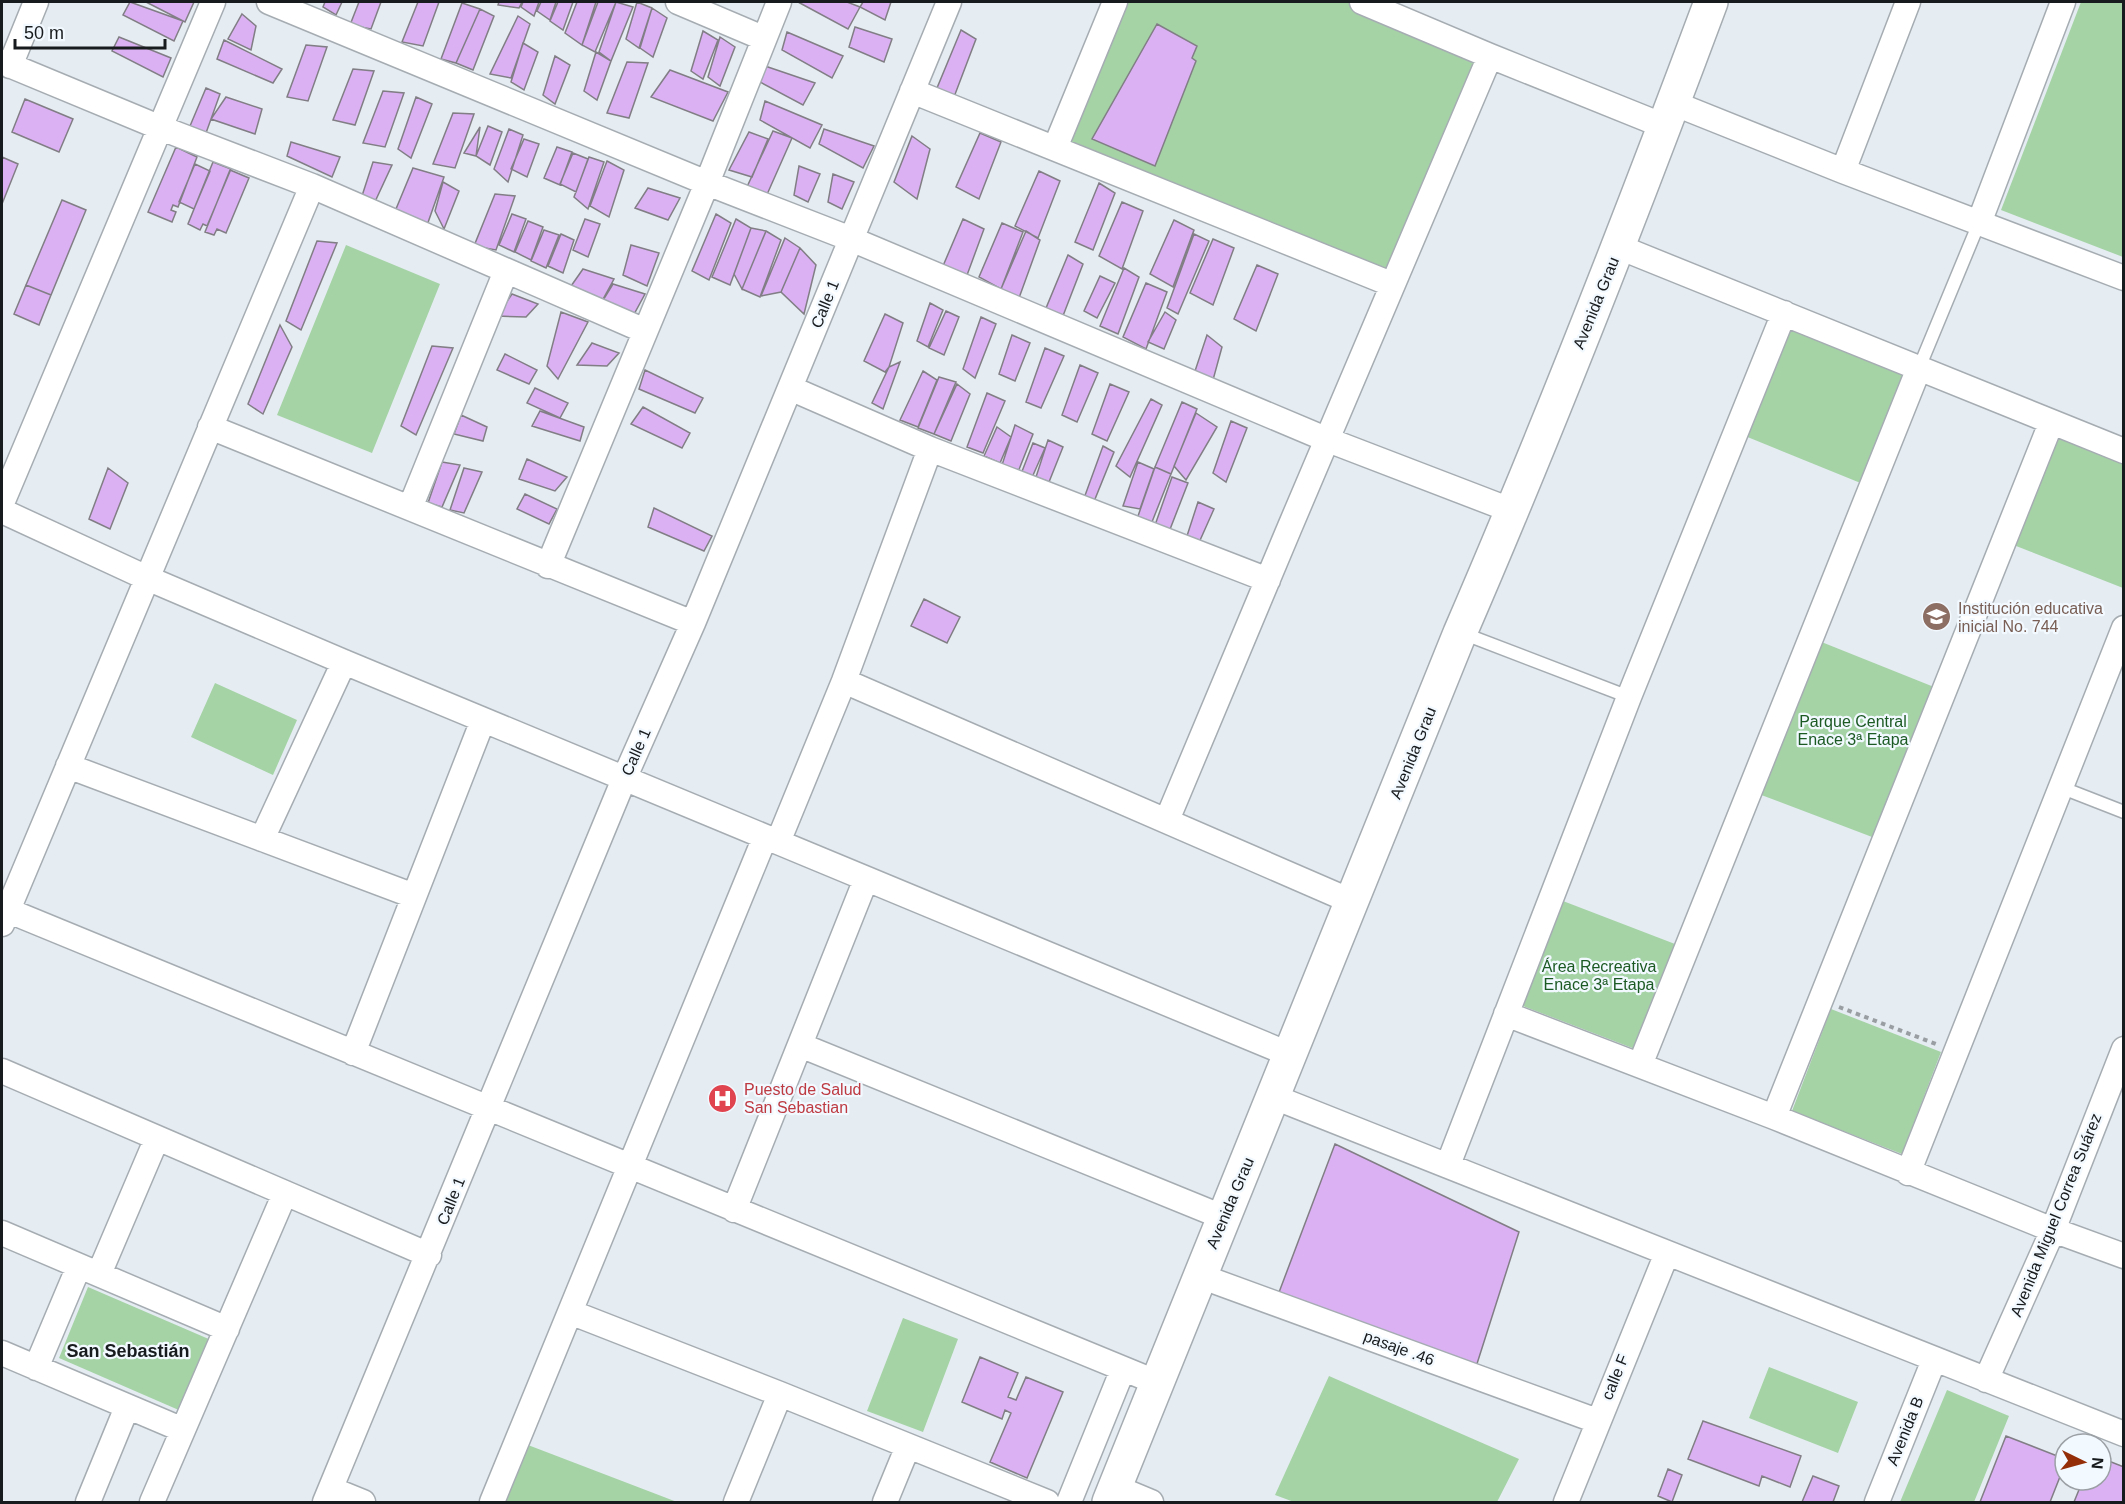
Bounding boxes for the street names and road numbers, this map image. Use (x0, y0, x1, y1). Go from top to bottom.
street label: Avenida Grau (1570, 255, 1622, 351)
street label: Calle 1 (808, 278, 842, 330)
street label: Avenida Grau (1387, 705, 1439, 801)
street label: Calle 1 (618, 726, 654, 778)
street label: Avenida Miguel Correa Suárez (2007, 1111, 2105, 1319)
street label: Avenida Grau (1203, 1155, 1257, 1251)
street label: Calle 1 (434, 1175, 468, 1227)
street label: pasaje .46 (1361, 1327, 1437, 1369)
street label: calle F (1598, 1352, 1632, 1402)
street label: Avenida B (1884, 1394, 1926, 1468)

